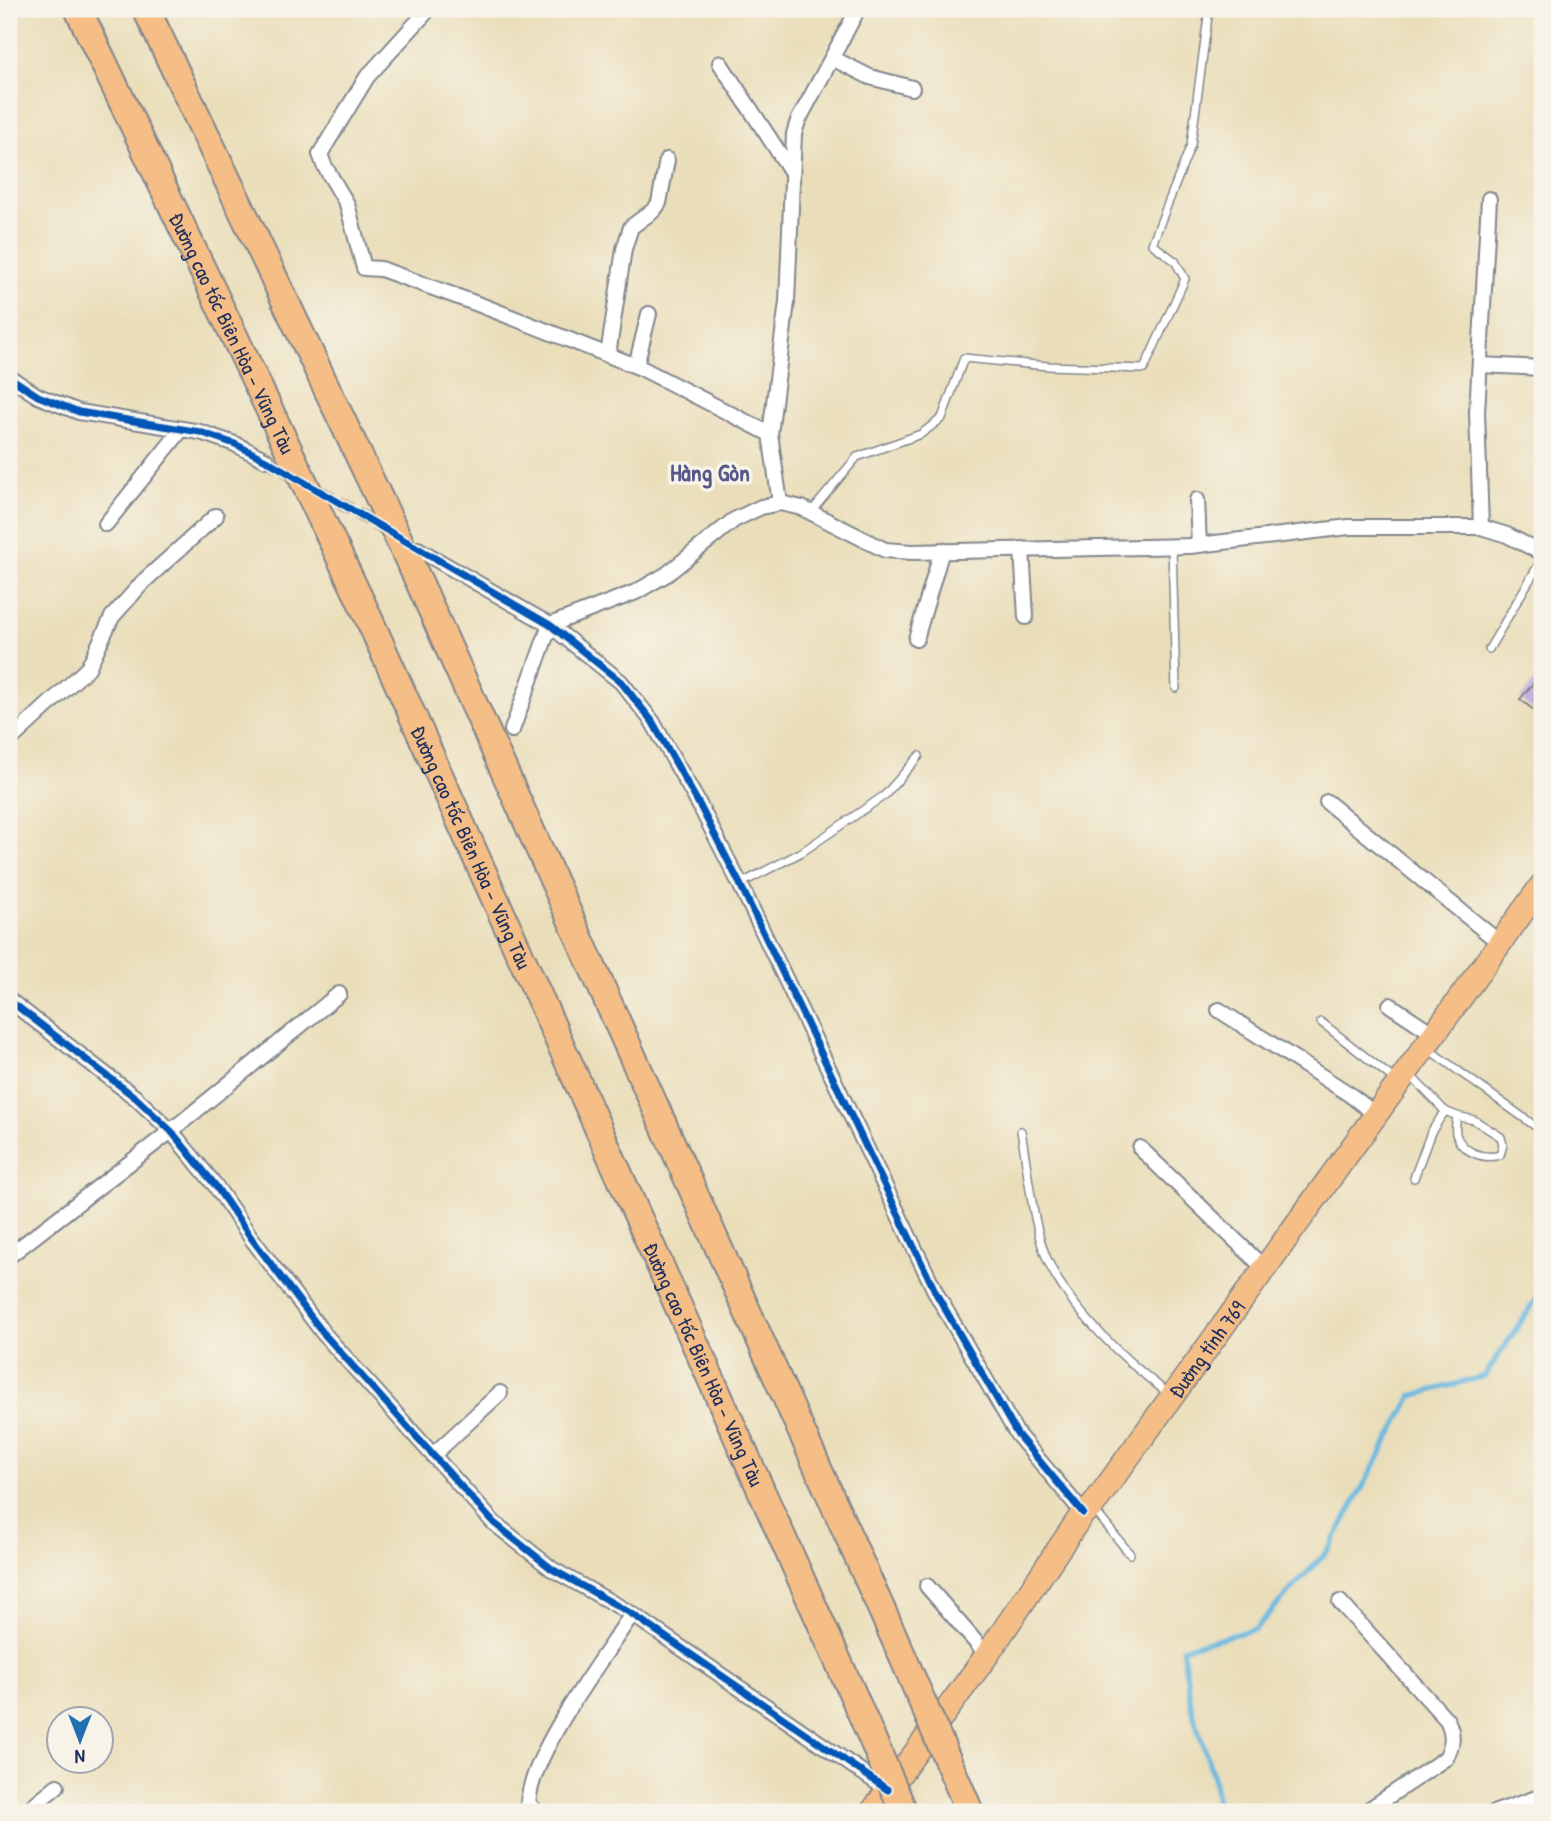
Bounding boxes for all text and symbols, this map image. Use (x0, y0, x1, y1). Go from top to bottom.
street label: Đường cao tốc Biên Hòa – Vũng Tàu (163, 208, 303, 459)
district label: Hàng Gòn (670, 456, 750, 489)
street label: Đường cao tốc Biên Hòa – Vũng Tàu (404, 721, 539, 974)
street label: Đường cao tốc Biên Hòa – Vũng Tàu (637, 1238, 772, 1491)
street label: Đường tỉnh 769 (1161, 1294, 1252, 1403)
north arrow (46, 1706, 116, 1776)
text: N (75, 1744, 85, 1770)

